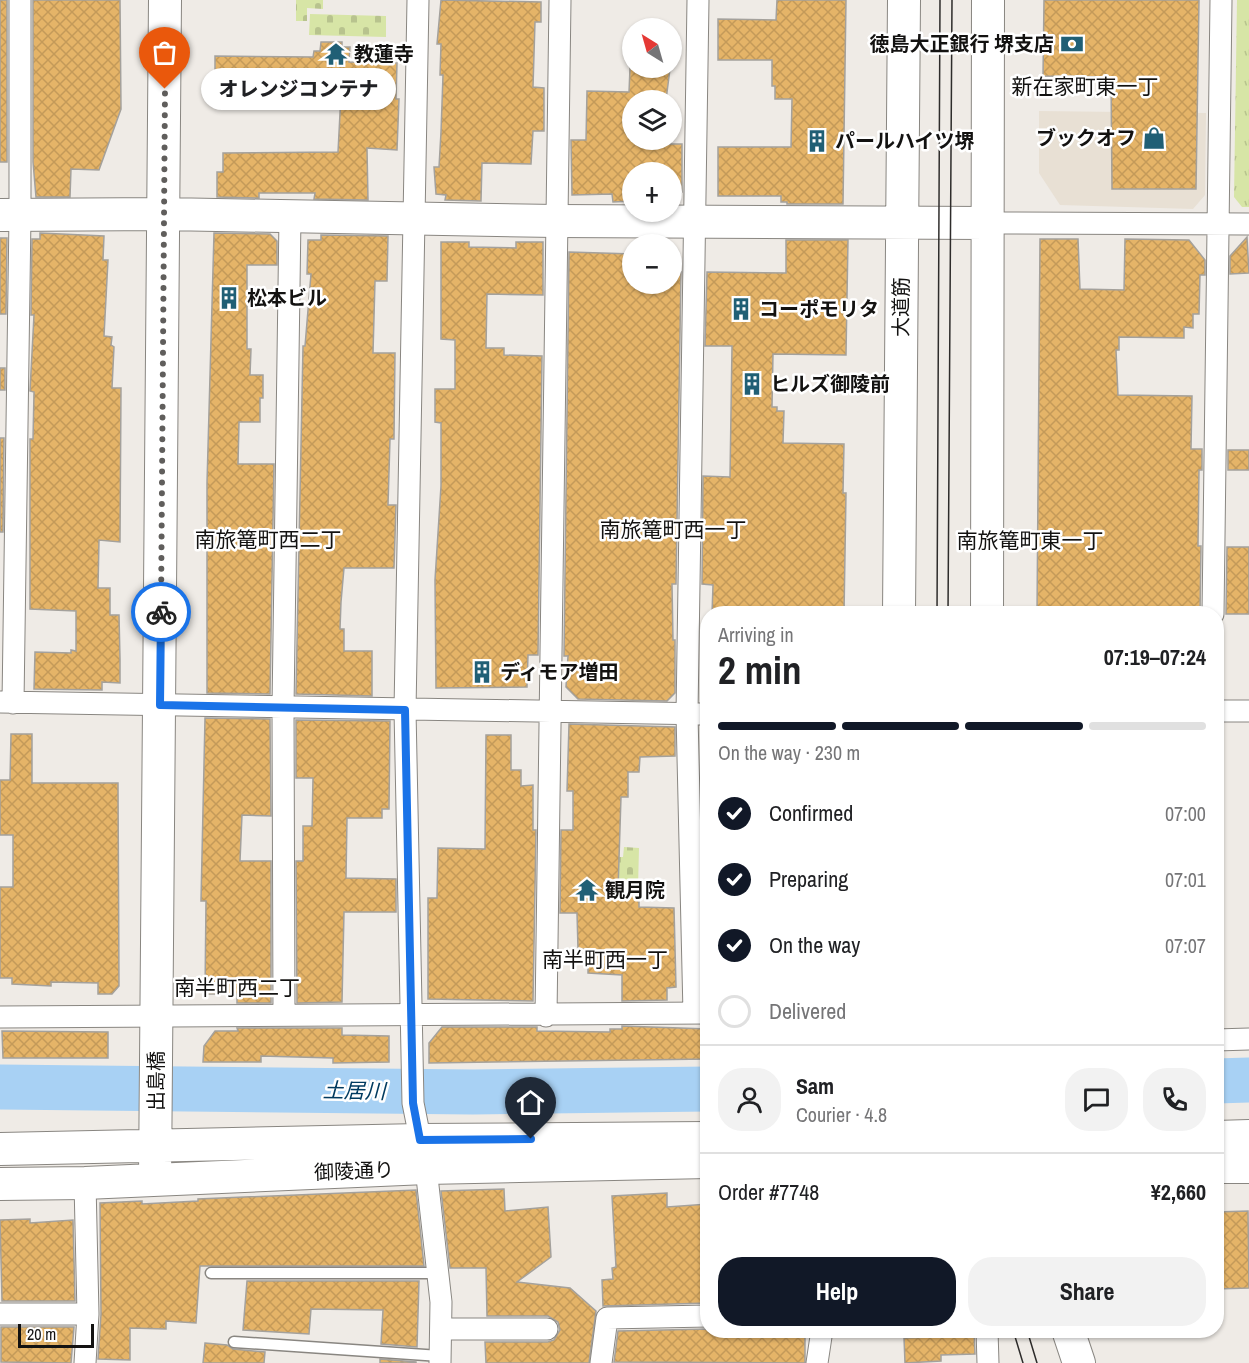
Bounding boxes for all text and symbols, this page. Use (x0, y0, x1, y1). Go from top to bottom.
north arrow (622, 18, 682, 78)
map controls (622, 18, 682, 294)
pin (139, 27, 190, 89)
place label: 徳島大正銀行 堺支店 (869, 30, 1054, 57)
bank icon: 徳島大正銀行 堺支店 (1059, 31, 1085, 57)
icon: bag (148, 36, 181, 69)
place label: 教蓮寺 (354, 40, 414, 67)
temple icon: 教蓮寺 (323, 41, 349, 67)
callout: オレンジコンテナ (201, 68, 396, 110)
district label: 新在家町東一丁 (1012, 72, 1159, 101)
text: オレンジコンテナ (219, 75, 379, 102)
button: layers (622, 90, 682, 150)
place label: ブックオフ (1036, 124, 1136, 151)
shop icon: ブックオフ (1141, 125, 1167, 151)
place label: パールハイツ堺 (835, 127, 975, 154)
building icon: パールハイツ堺 (804, 128, 830, 154)
button: + (622, 162, 682, 222)
button: − (622, 234, 682, 294)
street label: 大道筋 (887, 277, 914, 337)
place label: 松本ビル (247, 284, 327, 311)
building icon: 松本ビル (216, 285, 242, 311)
place label: コーポモリタ (759, 295, 879, 322)
building icon: コーポモリタ (728, 296, 754, 322)
place label: ヒルズ御陵前 (770, 370, 890, 397)
building icon: ヒルズ御陵前 (739, 371, 765, 397)
district label: 南旅篭町西一丁 (600, 515, 747, 544)
district label: 南旅篭町西二丁 (195, 525, 342, 554)
district label: 南旅篭町東一丁 (957, 526, 1104, 555)
courier (131, 582, 191, 642)
icon: bike (145, 596, 178, 629)
text: Arriving in (718, 621, 794, 648)
text: 07:19–07:24 (1104, 642, 1206, 672)
text: 2 min (718, 644, 802, 696)
place label: ディモア増田 (500, 658, 619, 685)
building icon: ディモア増田 (469, 659, 495, 685)
text: On the way · 230 m (718, 739, 860, 766)
icon: check (718, 797, 751, 830)
text: Confirmed (769, 798, 853, 828)
text: 07:00 (1165, 800, 1206, 827)
icon: check (718, 863, 751, 896)
text: Preparing (769, 864, 848, 894)
text: 07:01 (1165, 866, 1206, 893)
place label: 観月院 (605, 876, 665, 903)
temple icon: 観月院 (574, 877, 600, 903)
icon: check (718, 929, 751, 962)
text: On the way (769, 930, 860, 960)
text: 07:07 (1165, 932, 1206, 959)
district label: 南半町西一丁 (542, 945, 668, 974)
district label: 南半町西二丁 (174, 973, 300, 1002)
text: Delivered (769, 996, 846, 1026)
street label: 出島橋 (142, 1051, 169, 1111)
button: person (718, 1068, 781, 1131)
button: chat (1065, 1068, 1128, 1131)
button: phone (1143, 1068, 1206, 1131)
text: Sam (796, 1071, 834, 1101)
water label: 土居川 (322, 1075, 388, 1106)
pin (505, 1077, 556, 1139)
icon: home (514, 1086, 547, 1119)
text: Courier · 4.8 (796, 1101, 887, 1128)
street label: 御陵通り (314, 1156, 394, 1185)
text: Order #7748 (718, 1177, 819, 1207)
text: ¥2,660 (1151, 1177, 1206, 1207)
button: Help (718, 1257, 956, 1326)
button: Share (968, 1257, 1206, 1326)
scale bar (18, 1321, 94, 1348)
text: 20 m (27, 1323, 56, 1345)

